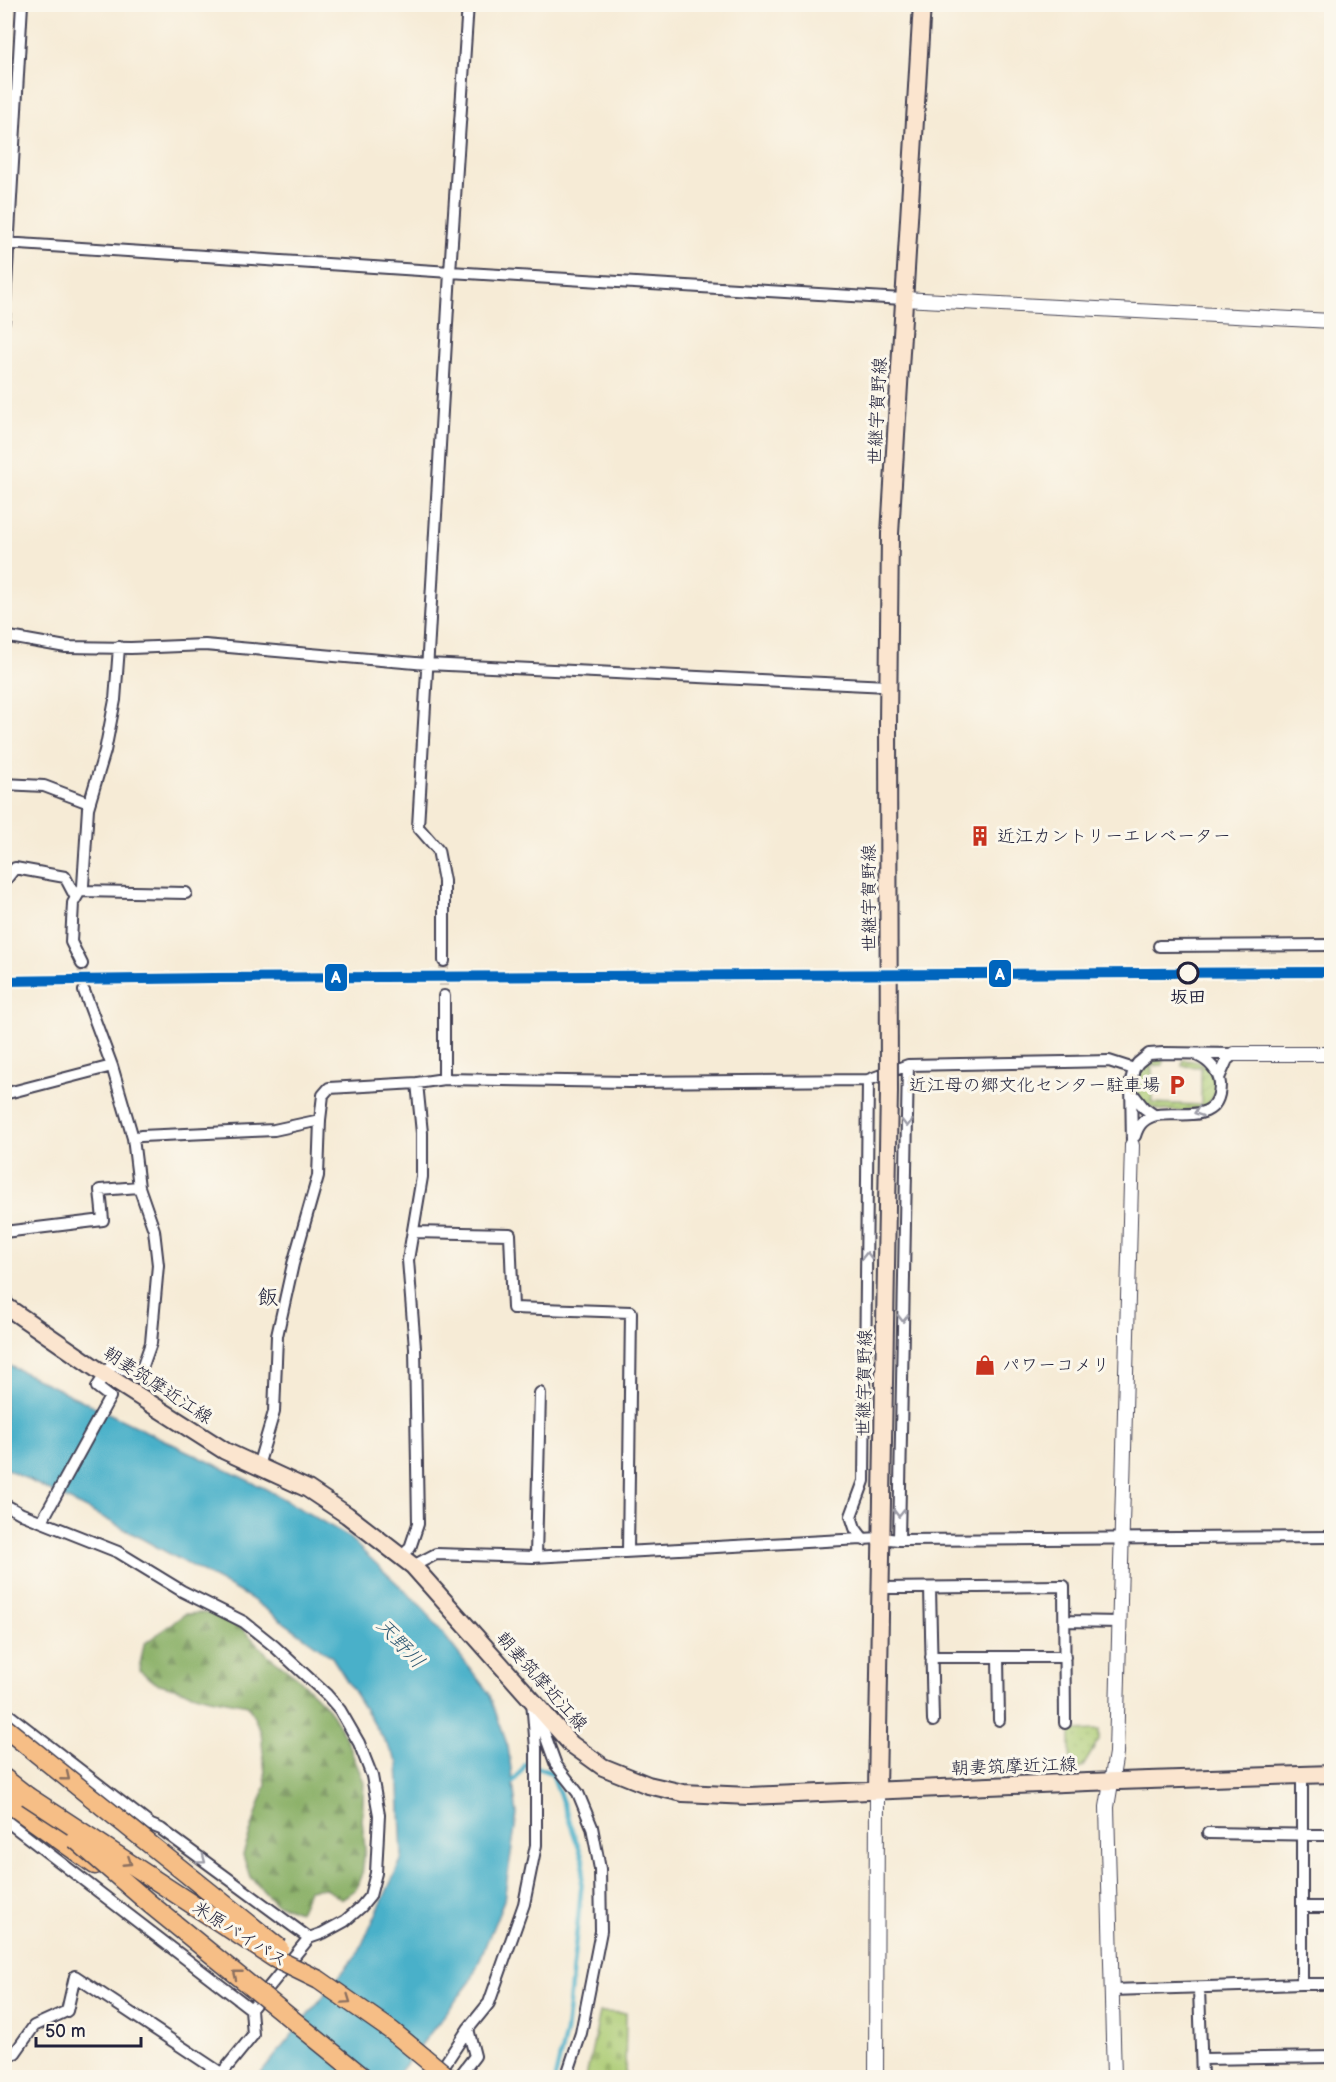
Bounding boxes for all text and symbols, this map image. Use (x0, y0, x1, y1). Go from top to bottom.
street label: 世継宇賀野線 (864, 357, 891, 466)
building icon: 近江カントリーエレベーター (968, 824, 992, 848)
place label: 近江カントリーエレベーター (997, 826, 1231, 847)
street label: 世継宇賀野線 (859, 844, 880, 952)
line badge: A (988, 959, 1012, 988)
marker: 坂田 (1177, 962, 1199, 984)
line badge: A (324, 963, 348, 992)
text: A (994, 966, 1005, 985)
text: A (330, 969, 341, 988)
place label: 坂田 (1170, 987, 1206, 1008)
parking icon: 近江母の郷文化センター駐車場 (1165, 1073, 1189, 1097)
place label: 近江母の郷文化センター駐車場 (909, 1075, 1160, 1096)
one-way arrow (1194, 1105, 1204, 1117)
one-way arrow (901, 1119, 913, 1128)
one-way arrow (860, 1252, 873, 1261)
district label: 飯 (258, 1285, 279, 1310)
one-way arrow (897, 1314, 909, 1323)
street label: 世継宇賀野線 (853, 1329, 876, 1437)
street label: 朝妻筑摩近江線 (99, 1342, 216, 1429)
shop icon: パワーコメリ (973, 1353, 997, 1377)
place label: パワーコメリ (1002, 1355, 1110, 1376)
one-way arrow (893, 1509, 906, 1518)
water label: 天野川 (371, 1614, 430, 1674)
street label: 朝妻筑摩近江線 (492, 1627, 592, 1735)
street label: 朝妻筑摩近江線 (951, 1754, 1077, 1779)
one-way arrow (59, 1770, 70, 1781)
one-way arrow (195, 1853, 206, 1864)
one-way arrow (122, 1855, 133, 1866)
street label: 米原バイパス (189, 1897, 291, 1972)
one-way arrow (233, 1971, 244, 1982)
one-way arrow (340, 1993, 351, 2004)
scale bar (36, 2010, 141, 2048)
text: 50 m (45, 2021, 86, 2042)

